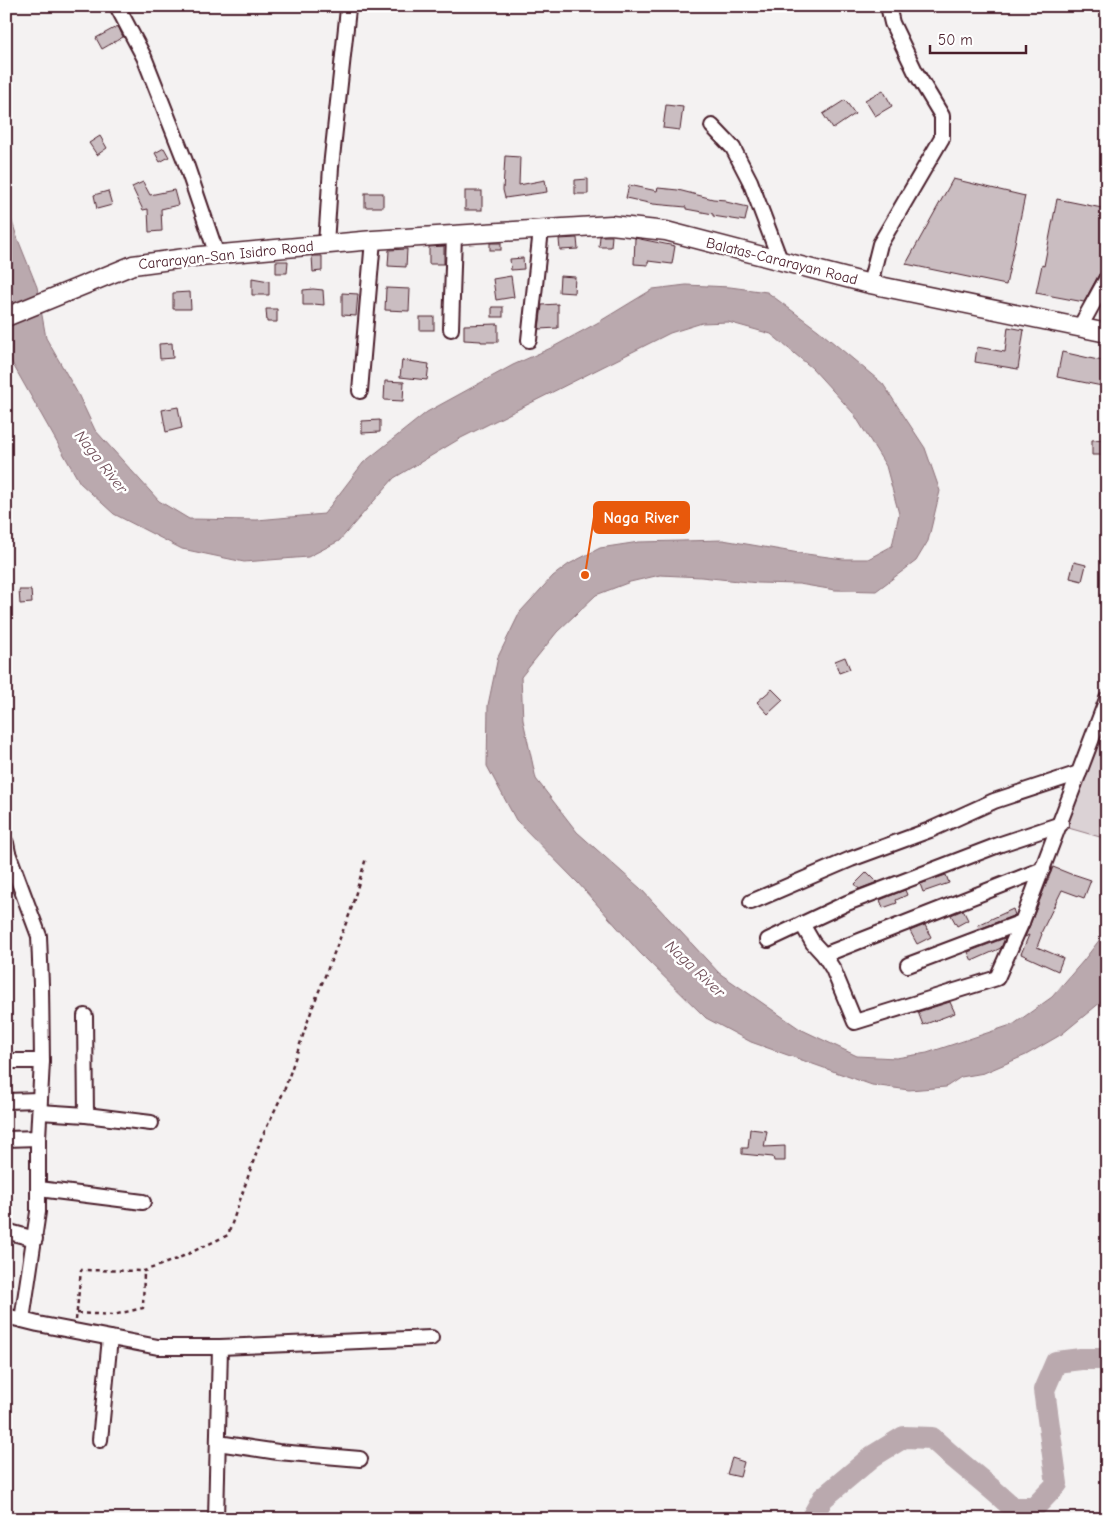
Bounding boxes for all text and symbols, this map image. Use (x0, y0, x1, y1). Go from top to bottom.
scale bar (930, 22, 1027, 54)
text: 50 m (938, 31, 973, 49)
street label: Balatas-Cararayan Road (704, 233, 860, 289)
street label: Cararayan-San Isidro Road (137, 237, 315, 273)
water label: Naga River (71, 427, 132, 498)
callout: Naga River (594, 502, 689, 533)
text: Naga River (603, 509, 679, 527)
water label: Naga River (661, 937, 729, 1002)

